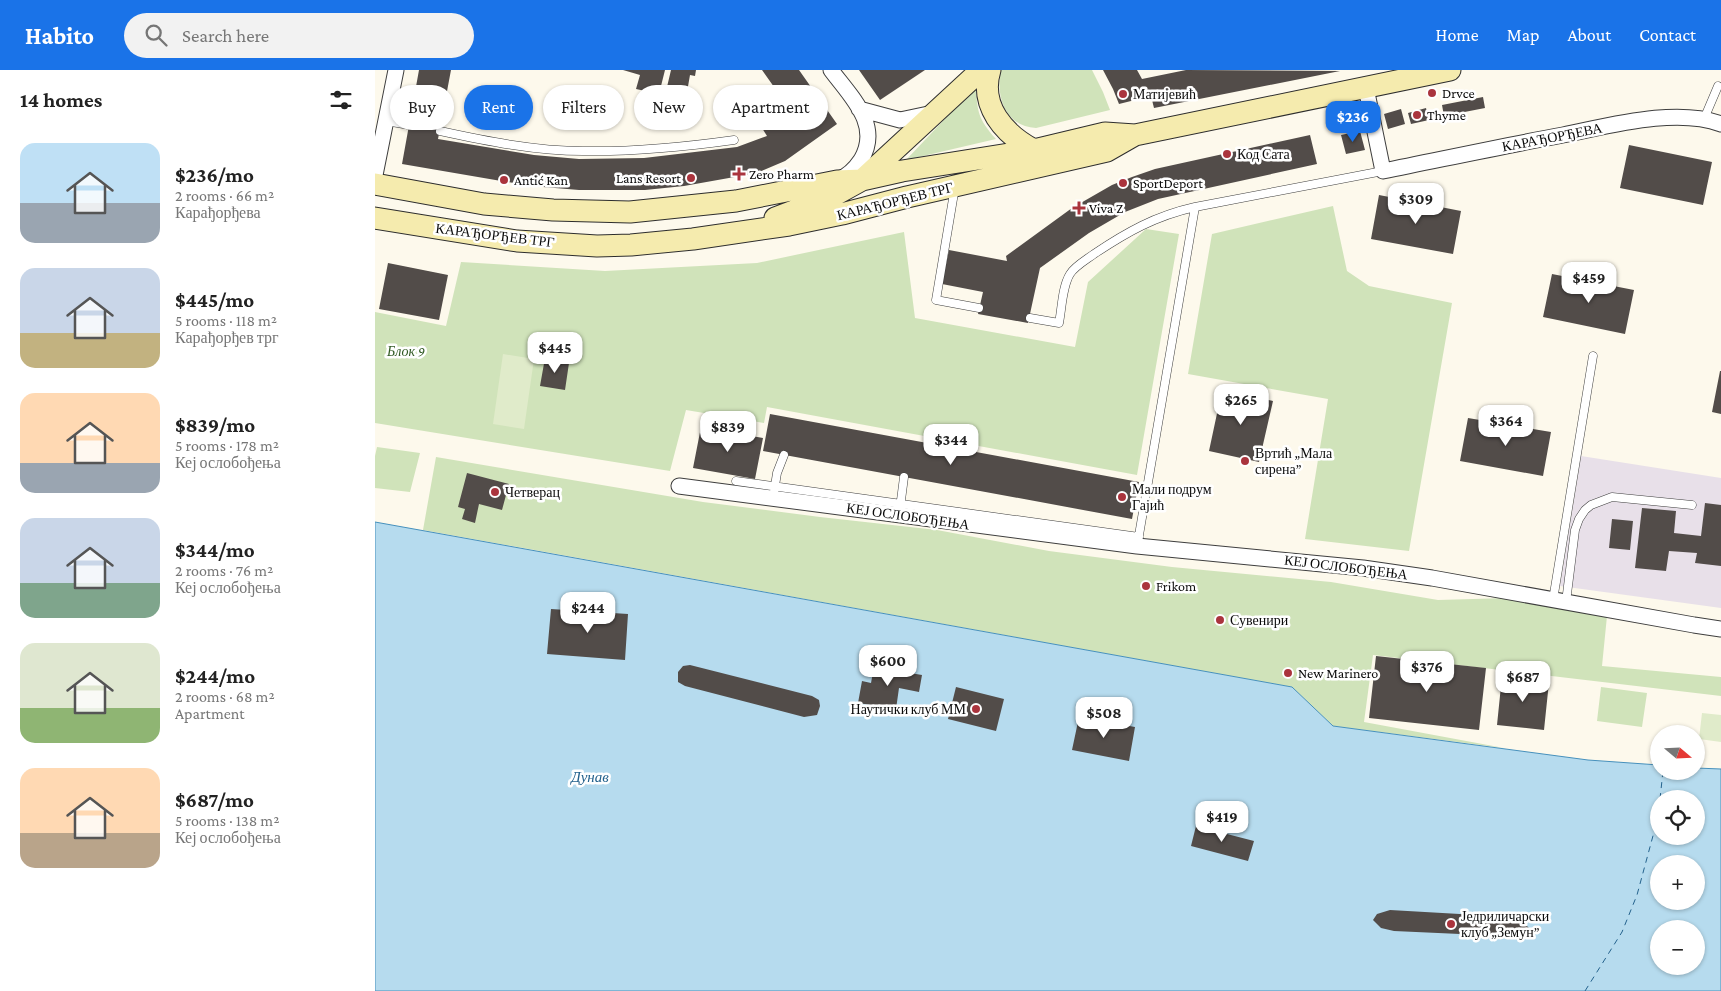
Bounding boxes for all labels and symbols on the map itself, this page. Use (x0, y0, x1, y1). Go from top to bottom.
place label: Drvce (1442, 85, 1475, 101)
place label: Матијевић (1133, 86, 1196, 102)
marker: Drvce (1426, 87, 1438, 99)
marker: Матијевић (1117, 88, 1129, 100)
pin: $236 (1323, 100, 1383, 143)
place label: Thyme (1427, 107, 1466, 123)
marker: Thyme (1411, 109, 1423, 121)
street label: КАРАЂОРЂЕВА (1501, 119, 1604, 155)
place label: Код Сата (1237, 146, 1290, 162)
marker: Код Сата (1221, 148, 1233, 160)
place label: Zero Pharm (749, 166, 814, 182)
marker: Zero Pharm (733, 168, 745, 180)
place label: Lans Resort (616, 170, 681, 186)
place label: Antić Kan (514, 172, 569, 188)
marker: Lans Resort (685, 172, 697, 184)
marker: Antić Kan (498, 174, 510, 186)
place label: SportDeport (1133, 175, 1203, 191)
marker: SportDeport (1117, 177, 1129, 189)
street label: КАРАЂОРЂЕВ ТРГ (835, 179, 955, 223)
pin: $309 (1386, 182, 1446, 225)
place label: Viva Z (1089, 200, 1123, 216)
marker: Viva Z (1073, 202, 1085, 214)
street label: КАРАЂОРЂЕВ ТРГ (435, 220, 555, 250)
pin: $459 (1559, 262, 1619, 304)
pin: $445 (525, 332, 585, 374)
park label: Блок 9 (386, 343, 425, 359)
pin: $265 (1211, 384, 1271, 426)
pin: $364 (1476, 404, 1536, 447)
pin: $839 (698, 410, 758, 453)
pin: $344 (921, 424, 981, 466)
place label: Вртић „Мала сирена” (1255, 445, 1333, 477)
marker: Вртић „Мала сирена” (1239, 455, 1251, 467)
place label: Мали подрум Гајић (1132, 481, 1212, 513)
place label: Четверац (505, 484, 560, 500)
marker: Четверац (489, 486, 501, 498)
marker: Мали подрум Гајић (1116, 491, 1128, 503)
street label: КЕЈ ОСЛОБОЂЕЊА (845, 499, 972, 533)
street label: КЕЈ ОСЛОБОЂЕЊА (1283, 551, 1410, 583)
place label: Frikom (1156, 578, 1196, 594)
marker: Frikom (1140, 580, 1152, 592)
pin: $244 (558, 592, 618, 634)
place label: Сувенири (1230, 612, 1289, 628)
marker: Сувенири (1214, 614, 1226, 626)
pin: $600 (858, 644, 918, 687)
pin: $376 (1397, 650, 1457, 693)
pin: $687 (1493, 660, 1553, 703)
place label: New Marinero (1298, 665, 1378, 681)
marker: New Marinero (1282, 667, 1294, 679)
pin: $508 (1074, 696, 1134, 739)
place label: Наутички клуб ММ (851, 701, 967, 717)
marker: Наутички клуб ММ (970, 703, 982, 715)
north arrow (1650, 725, 1705, 780)
water label: Дунав (569, 769, 609, 785)
pin: $419 (1192, 800, 1252, 843)
place label: Једриличарски клуб „Земун” (1461, 908, 1550, 940)
marker: Једриличарски клуб „Земун” (1445, 918, 1457, 930)

